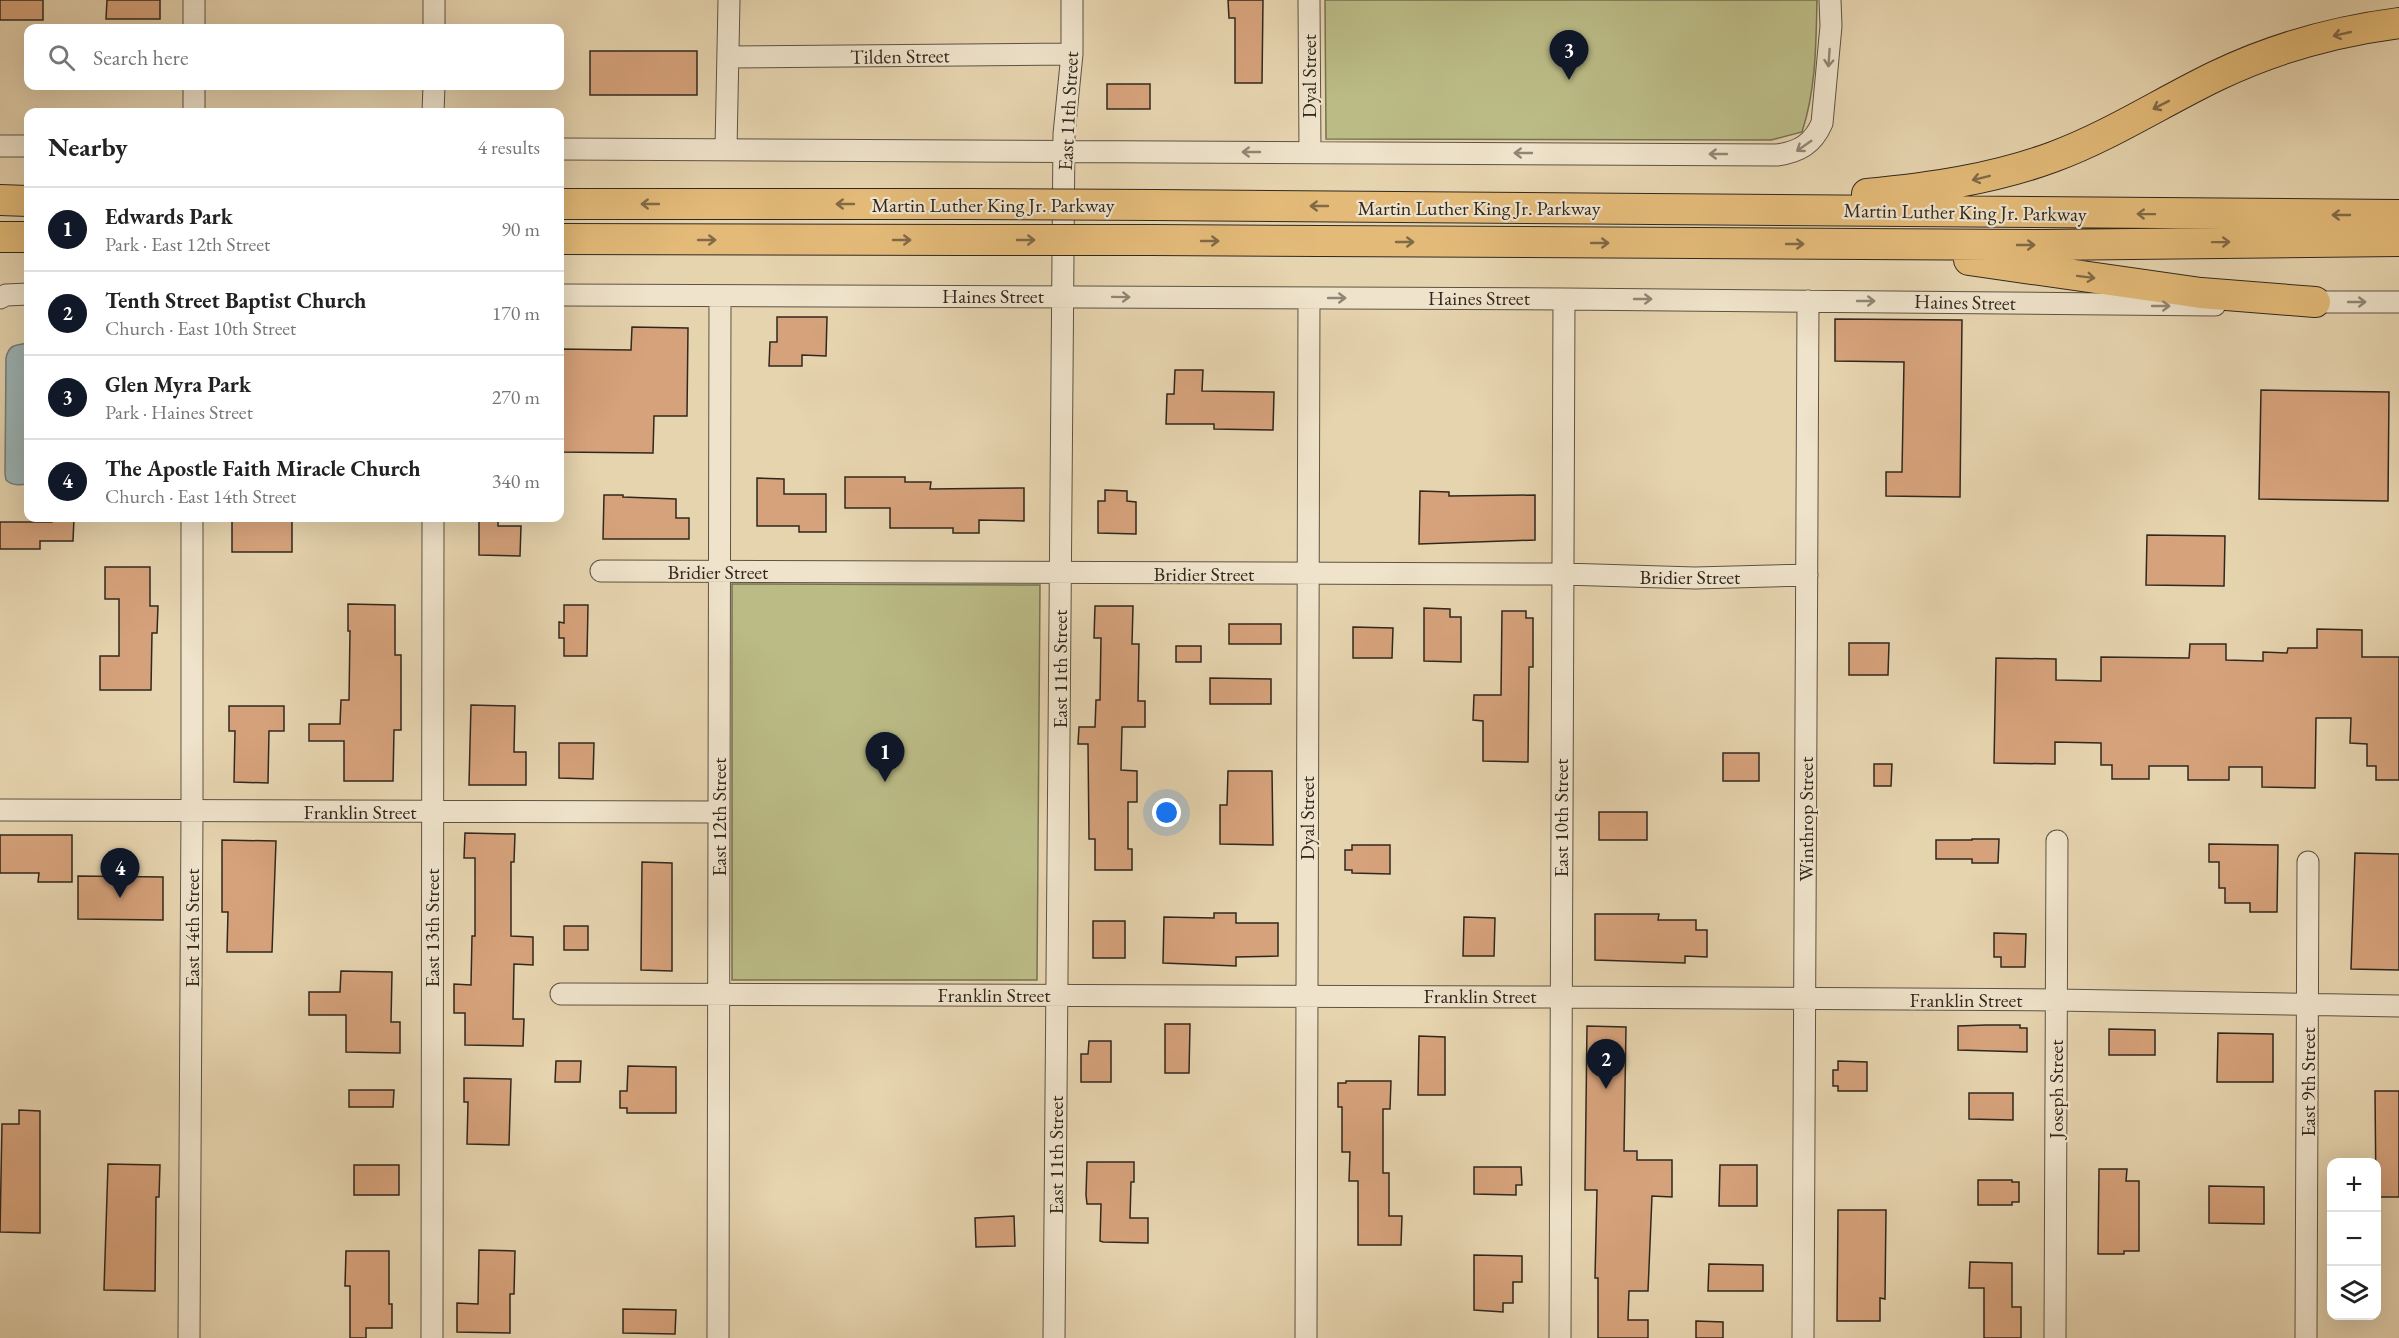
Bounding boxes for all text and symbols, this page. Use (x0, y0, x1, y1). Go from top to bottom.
search box (24, 24, 564, 90)
one-way arrow (2332, 28, 2351, 40)
pin: 3 (1550, 31, 1588, 80)
street label: Dyal Street (1296, 33, 1322, 118)
icon: search (45, 41, 78, 74)
street label: Tilden Street (850, 42, 951, 70)
text: Search here (93, 43, 188, 72)
one-way arrow (1823, 48, 1834, 68)
street label: East 11th Street (1052, 50, 1084, 171)
one-way arrow (2152, 99, 2170, 111)
text: Nearby (48, 130, 128, 164)
text: 4 results (477, 134, 540, 160)
one-way arrow (1797, 140, 1813, 152)
one-way arrow (1242, 146, 1262, 158)
one-way arrow (1514, 147, 1534, 159)
one-way arrow (1709, 149, 1729, 160)
one-way arrow (1971, 172, 1990, 184)
street label: Martin Luther King Jr. Parkway (871, 192, 1115, 218)
street label: Martin Luther King Jr. Parkway (1357, 195, 1601, 221)
street label: Martin Luther King Jr. Parkway (1843, 197, 2087, 227)
one-way arrow (641, 198, 661, 210)
one-way arrow (836, 198, 856, 210)
one-way arrow (1309, 200, 1329, 212)
text: Edwards Park (105, 202, 233, 231)
one-way arrow (2136, 208, 2156, 220)
one-way arrow (2331, 209, 2351, 221)
text: 1 (62, 216, 73, 242)
text: 90 m (501, 216, 540, 242)
text: Park · East 12th Street (105, 231, 270, 257)
one-way arrow (697, 234, 717, 246)
one-way arrow (892, 234, 912, 246)
one-way arrow (1015, 234, 1035, 246)
one-way arrow (1200, 235, 1220, 247)
one-way arrow (1395, 236, 1415, 248)
one-way arrow (2210, 236, 2230, 248)
one-way arrow (1590, 237, 1610, 249)
one-way arrow (1785, 238, 1805, 250)
one-way arrow (2015, 239, 2035, 251)
one-way arrow (2076, 271, 2096, 282)
street label: Haines Street (942, 283, 1045, 309)
street label: Haines Street (1428, 285, 1531, 311)
text: Tenth Street Baptist Church (105, 286, 366, 315)
street label: Haines Street (1914, 288, 2017, 316)
one-way arrow (1111, 291, 1131, 303)
one-way arrow (1327, 292, 1347, 304)
one-way arrow (1633, 293, 1653, 305)
one-way arrow (1856, 295, 1876, 307)
one-way arrow (2346, 296, 2366, 308)
text: 2 (62, 300, 73, 326)
text: 170 m (492, 300, 540, 326)
one-way arrow (2151, 300, 2171, 312)
text: Church · East 10th Street (105, 315, 296, 341)
text: Glen Myra Park (105, 370, 251, 399)
text: 3 (62, 384, 73, 410)
text: 270 m (492, 384, 540, 410)
text: Park · Haines Street (105, 399, 253, 425)
text: The Apostle Faith Miracle Church (105, 454, 420, 483)
text: 4 (62, 468, 73, 494)
text: 340 m (492, 468, 540, 494)
text: Church · East 14th Street (105, 483, 296, 509)
street label: Bridier Street (668, 559, 769, 585)
street label: Bridier Street (1154, 561, 1255, 587)
street label: Bridier Street (1640, 564, 1741, 590)
street label: East 11th Street (1047, 609, 1073, 729)
pin: 1 (866, 732, 904, 782)
street label: Winthrop Street (1793, 756, 1819, 881)
street label: East 12th Street (706, 757, 732, 877)
street label: East 10th Street (1548, 758, 1574, 878)
street label: Dyal Street (1294, 775, 1320, 860)
your location (1152, 798, 1181, 827)
street label: Franklin Street (303, 799, 417, 825)
pin: 4 (100, 848, 140, 898)
street label: East 14th Street (179, 868, 205, 988)
street label: East 13th Street (419, 868, 445, 988)
street label: Franklin Street (937, 982, 1051, 1008)
street label: Franklin Street (1423, 983, 1537, 1009)
street label: Franklin Street (1909, 987, 2023, 1013)
street label: East 9th Street (2295, 1026, 2321, 1137)
street label: Joseph Street (2043, 1039, 2069, 1141)
pin: 2 (1586, 1040, 1626, 1089)
street label: East 11th Street (1043, 1095, 1069, 1215)
map controls (2327, 1158, 2381, 1320)
button: + (2327, 1158, 2381, 1212)
button: − (2327, 1212, 2381, 1266)
button: layers (2327, 1266, 2381, 1320)

